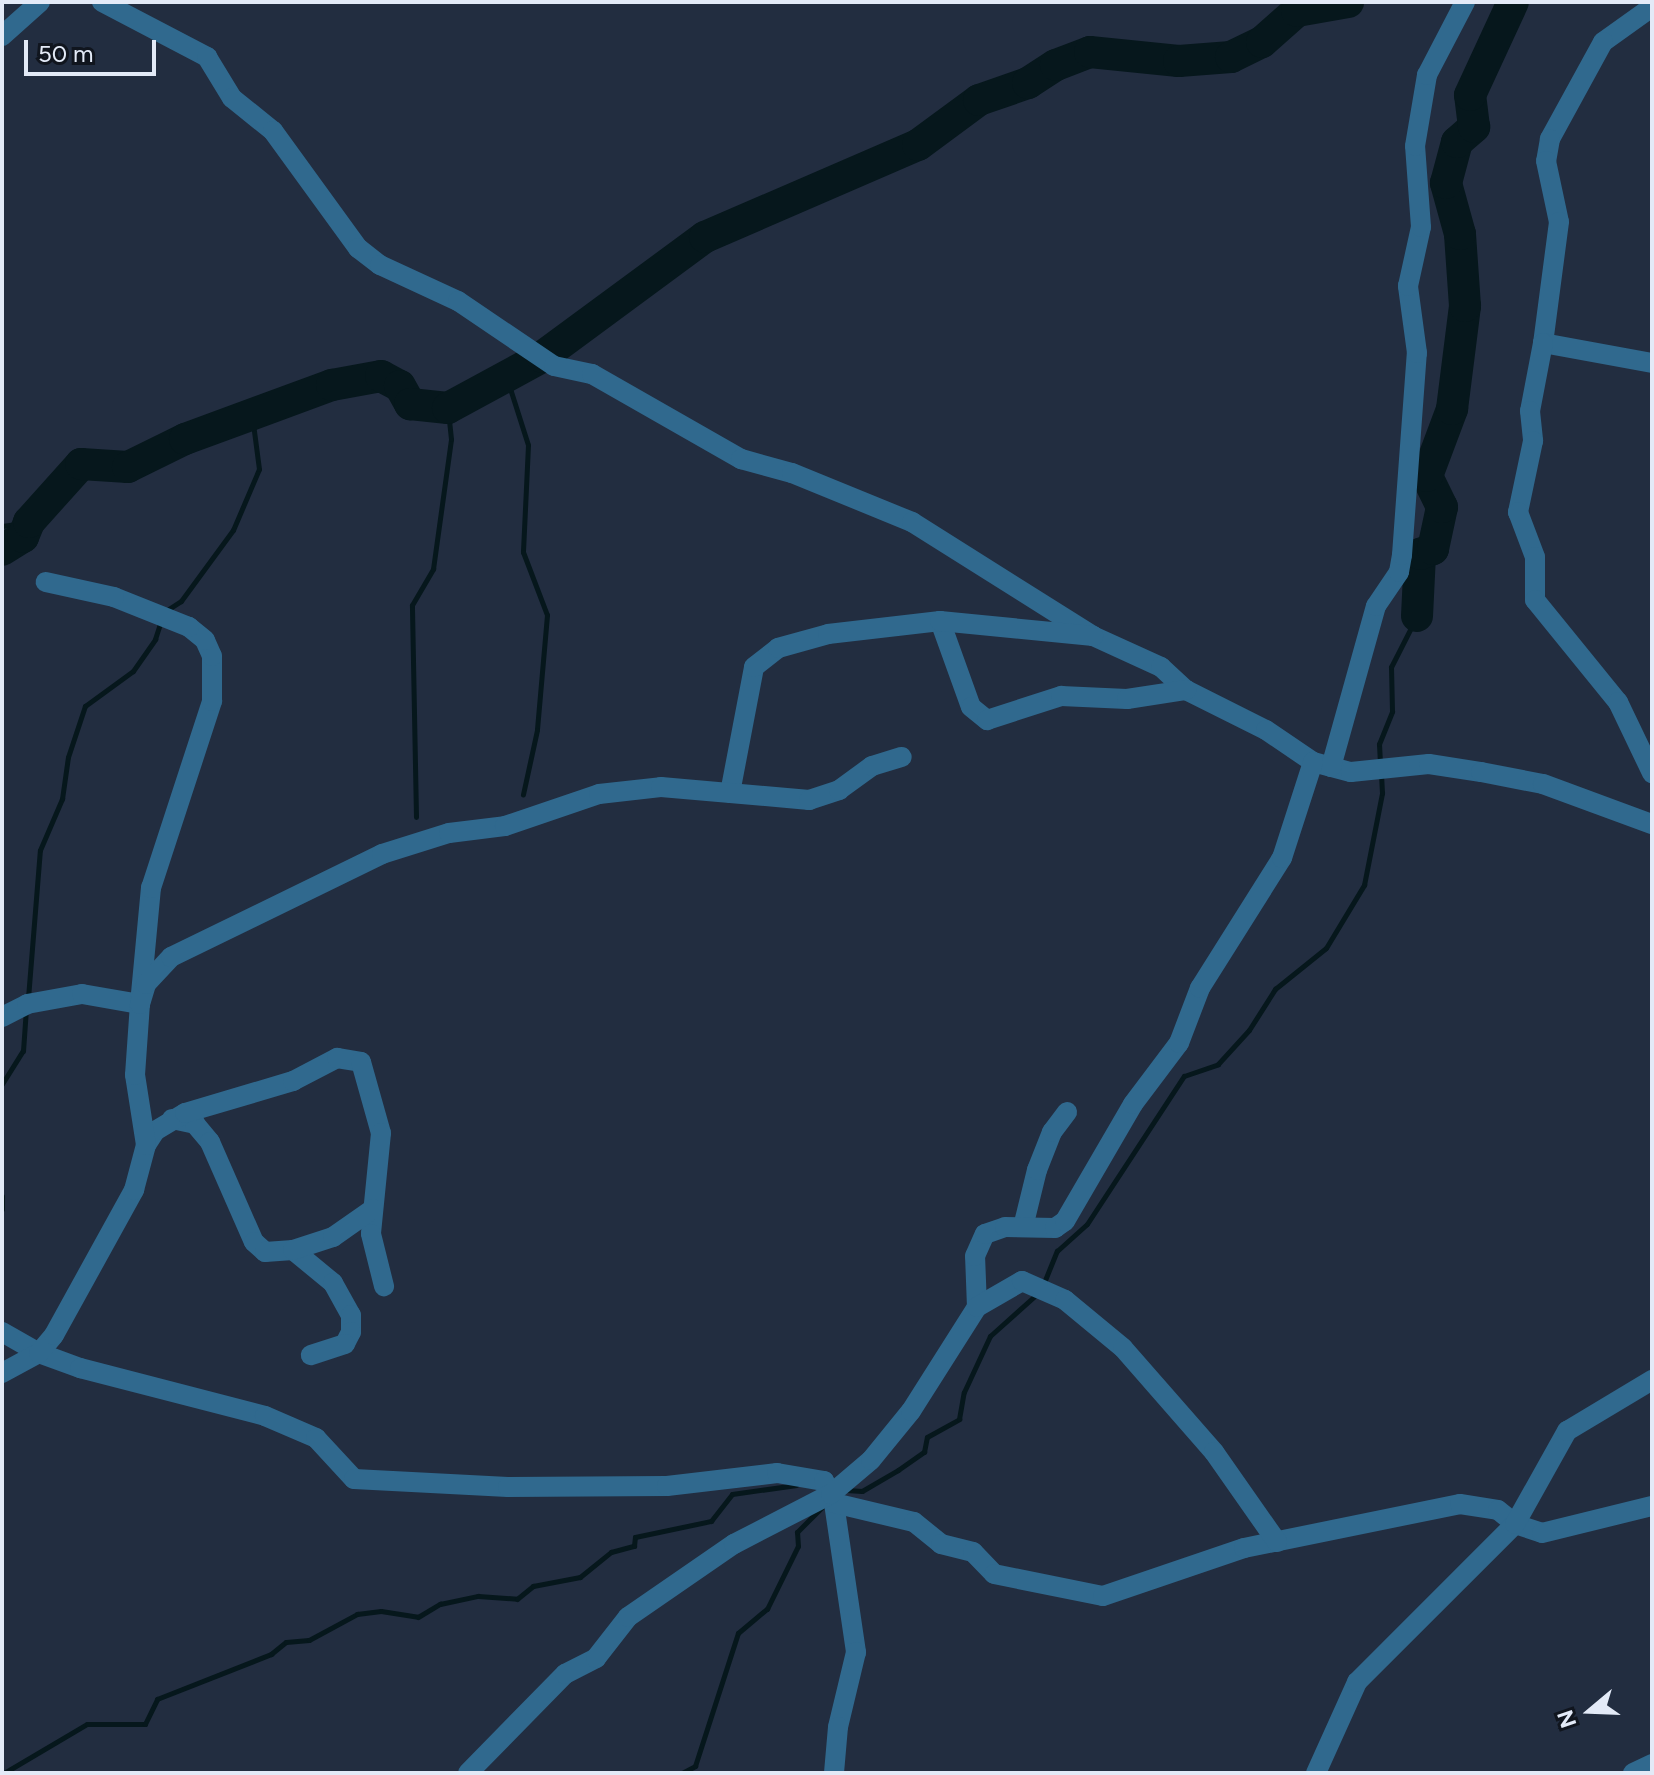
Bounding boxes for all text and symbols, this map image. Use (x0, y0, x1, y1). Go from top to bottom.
scale bar (28, 24, 160, 74)
text: 50 m (38, 39, 94, 68)
north arrow (1550, 1671, 1630, 1751)
text: N (1551, 1707, 1582, 1731)

